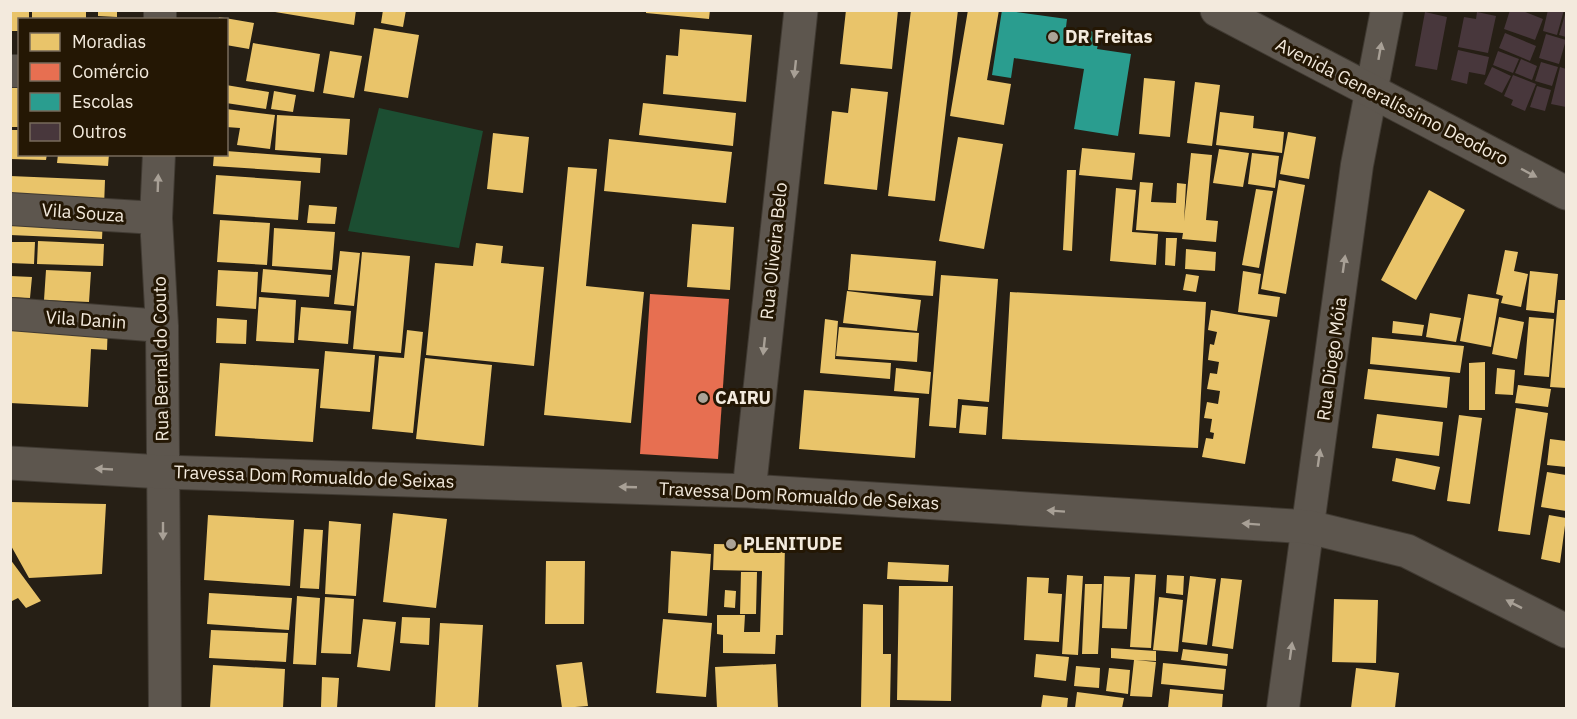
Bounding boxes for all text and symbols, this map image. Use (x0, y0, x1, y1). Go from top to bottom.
legend (18, 18, 228, 156)
place label: DR Freitas (1065, 25, 1153, 48)
text: Moradias (72, 30, 146, 53)
marker: DR Freitas (1046, 30, 1060, 44)
street label: Avenida Generalíssimo Deodoro (1272, 33, 1512, 170)
one-way arrow (1376, 42, 1385, 61)
one-way arrow (790, 59, 799, 78)
text: Comércio (72, 60, 149, 83)
text: Escolas (72, 90, 134, 113)
text: Outros (72, 120, 127, 143)
one-way arrow (1521, 169, 1538, 178)
one-way arrow (153, 173, 162, 192)
street label: Rua Oliveira Belo (755, 181, 792, 321)
street label: Vila Souza (41, 198, 126, 227)
one-way arrow (1340, 255, 1349, 274)
street label: Rua Bernal do Couto (148, 276, 173, 442)
street label: Rua Diogo Móia (1311, 295, 1352, 422)
street label: Vila Danin (45, 305, 127, 334)
one-way arrow (759, 337, 769, 356)
place label: CAIRU (715, 386, 771, 409)
marker: CAIRU (696, 391, 710, 405)
one-way arrow (1314, 448, 1323, 467)
street label: Travessa Dom Romualdo de Seixas (173, 460, 455, 493)
one-way arrow (95, 464, 114, 473)
street label: Travessa Dom Romualdo de Seixas (658, 477, 940, 514)
one-way arrow (618, 483, 637, 492)
one-way arrow (1047, 506, 1066, 516)
one-way arrow (1241, 519, 1260, 528)
one-way arrow (158, 521, 168, 540)
place label: PLENITUDE (743, 532, 843, 555)
marker: PLENITUDE (724, 537, 738, 551)
one-way arrow (1506, 600, 1523, 609)
one-way arrow (1287, 641, 1296, 660)

